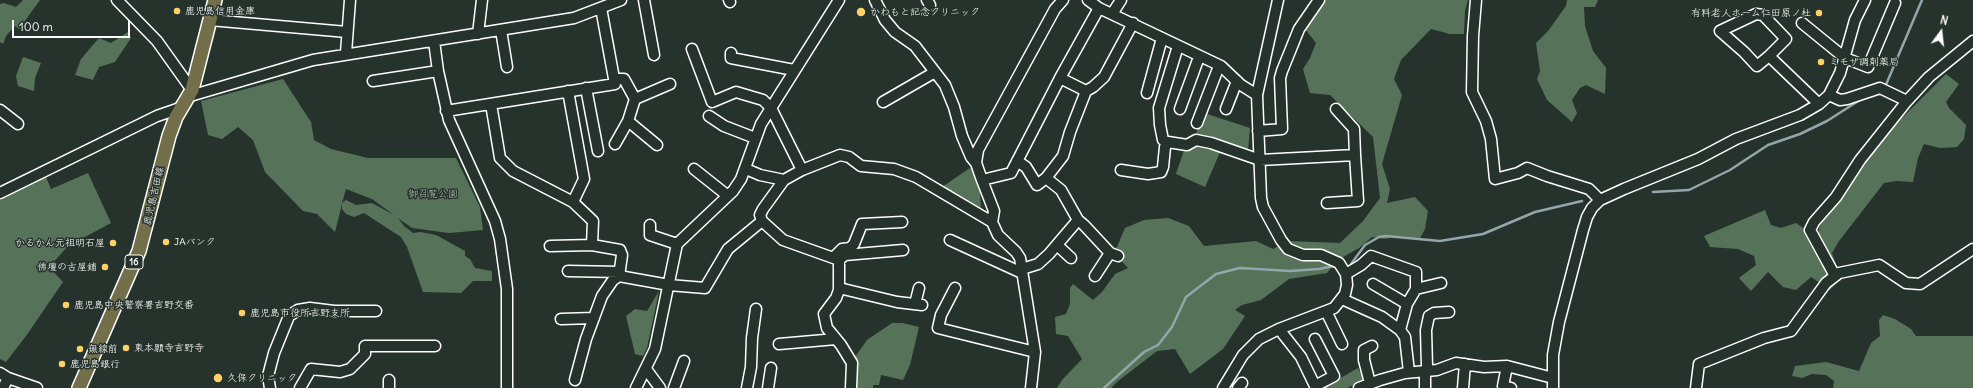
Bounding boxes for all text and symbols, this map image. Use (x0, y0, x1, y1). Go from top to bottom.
place label: 鹿児島信用金庫 (185, 5, 255, 17)
marker: 鹿児島信用金庫 (172, 6, 182, 16)
marker: かわもと記念クリニック (855, 6, 867, 18)
place label: かわもと記念クリニック (870, 6, 980, 18)
place label: 有料老人ホーム仁田原ノ杜 (1691, 7, 1811, 19)
marker: 有料老人ホーム仁田原ノ杜 (1814, 8, 1824, 18)
scale bar (14, 12, 132, 38)
north arrow (1921, 12, 1961, 52)
text: N (1939, 13, 1950, 28)
text: 100 m (19, 19, 53, 34)
place label: ミモザ調剤薬局 (1829, 56, 1899, 68)
marker: ミモザ調剤薬局 (1816, 57, 1826, 67)
street label: 鹿児島吉田線 (141, 165, 167, 227)
park label: 御召覧公園 (408, 188, 458, 200)
place label: JAバンク (174, 236, 216, 248)
place label: かるかん元祖明石屋 (15, 237, 105, 249)
marker: JAバンク (161, 237, 171, 247)
marker: かるかん元祖明石屋 (108, 238, 118, 248)
road number: 16 (125, 255, 143, 269)
place label: 佛壇の古屋鋪 (37, 261, 97, 273)
marker: 佛壇の古屋鋪 (100, 262, 110, 272)
place label: 鹿児島中央警察署吉野交番 (74, 299, 194, 311)
marker: 鹿児島中央警察署吉野交番 (61, 300, 71, 310)
place label: 鹿児島市役所吉野支所 (250, 307, 350, 319)
marker: 鹿児島市役所吉野支所 (237, 308, 247, 318)
place label: 東本願寺吉野寺 (134, 342, 204, 354)
place label: 無線前 (88, 343, 118, 355)
marker: 東本願寺吉野寺 (121, 343, 131, 353)
marker: 無線前 (75, 344, 85, 354)
place label: 鹿児島銀行 (70, 358, 120, 370)
marker: 鹿児島銀行 (57, 359, 67, 369)
marker: 久保クリニック (212, 372, 224, 384)
place label: 久保クリニック (227, 372, 297, 384)

